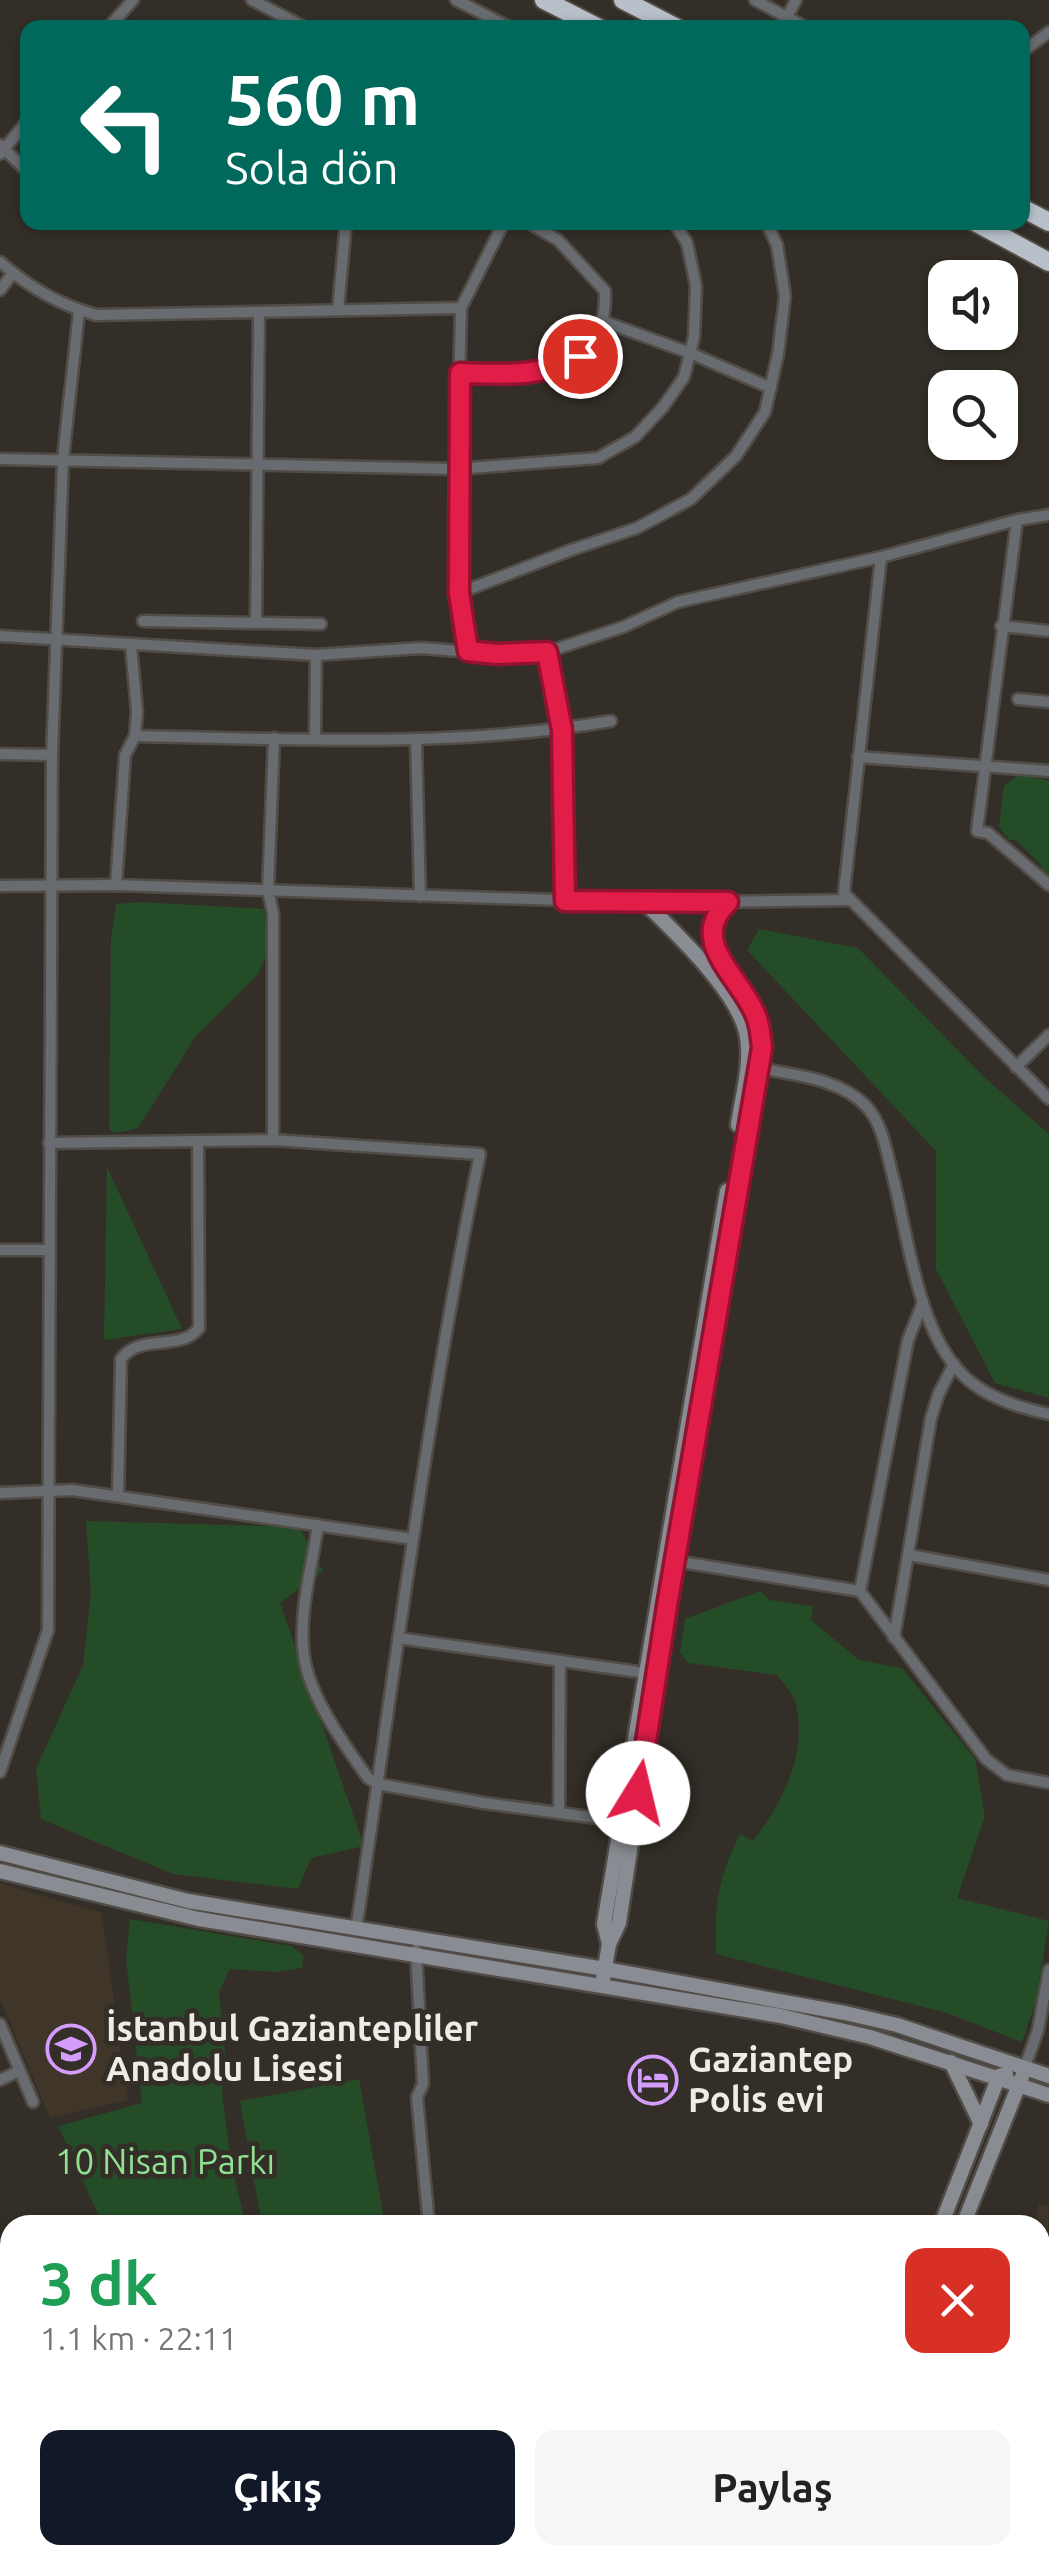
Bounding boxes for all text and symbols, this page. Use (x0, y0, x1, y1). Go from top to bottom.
icon: left (60, 60, 190, 190)
text: 560 m (225, 60, 420, 138)
text: Sola dön (225, 142, 399, 193)
map controls (928, 260, 1018, 460)
button: sound (928, 260, 1018, 350)
pin (538, 314, 623, 399)
icon: arrive (553, 329, 608, 384)
button: search (928, 370, 1018, 460)
position arrow (586, 1741, 690, 1845)
place label: İstanbul Gaziantepliler Anadolu Lisesi (106, 2008, 479, 2088)
school or university icon: İstanbul Gaziantepliler Anadolu Lisesi (45, 2023, 97, 2075)
place label: Gaziantep Polis evi (688, 2039, 853, 2119)
hotel icon: Gaziantep Polis evi (627, 2054, 679, 2106)
park label: 10 Nisan Parkı (55, 2141, 275, 2181)
button: close (905, 2248, 1010, 2353)
text: 3 dk (40, 2249, 158, 2316)
text: 1.1 km · 22:11 (40, 2320, 238, 2356)
button: Çıkış (40, 2430, 515, 2545)
button: Paylaş (535, 2430, 1010, 2545)

